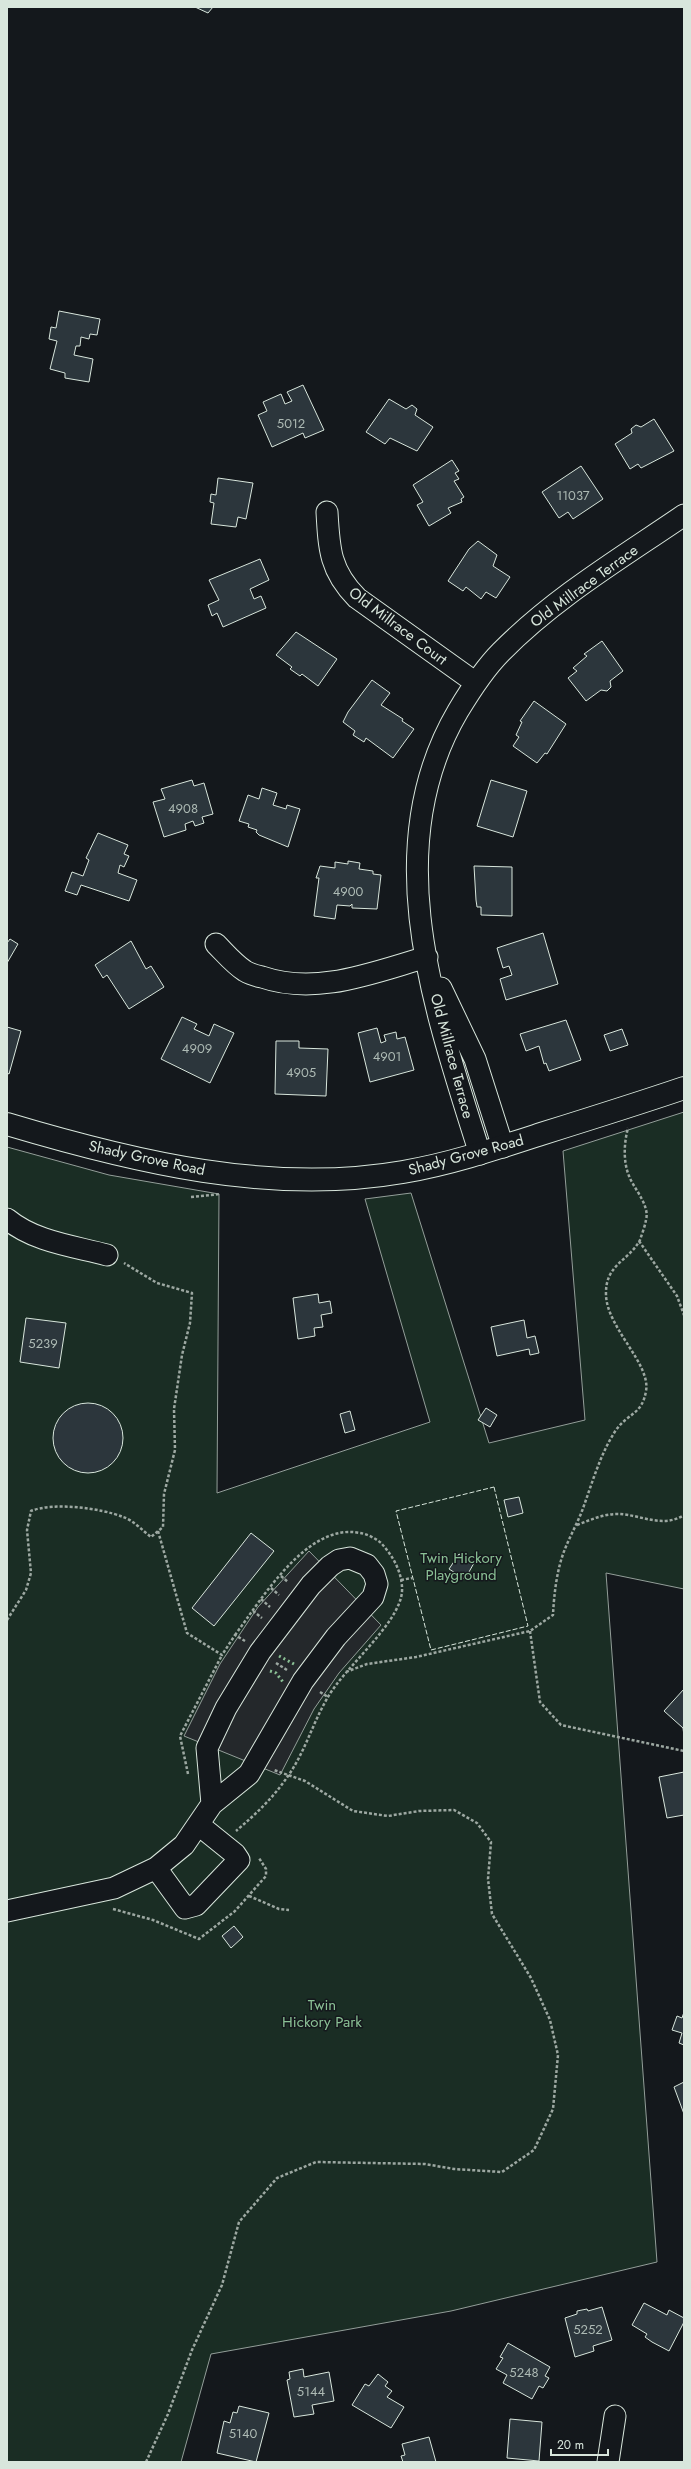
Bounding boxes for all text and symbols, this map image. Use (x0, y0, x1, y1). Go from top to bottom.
house number: 5012 (277, 414, 305, 433)
house number: 11037 (556, 486, 590, 505)
street label: Old Millrace Terrace (525, 539, 643, 633)
street label: Old Millrace Court (344, 582, 452, 671)
house number: 4908 (168, 799, 198, 818)
house number: 4900 (333, 882, 364, 901)
street label: Old Millrace Terrace (425, 991, 479, 1121)
house number: 4909 (182, 1039, 212, 1058)
house number: 4901 (373, 1047, 401, 1066)
house number: 4905 (286, 1063, 316, 1082)
street label: Shady Grove Road (406, 1129, 526, 1181)
street label: Shady Grove Road (87, 1135, 207, 1181)
house number: 5239 (28, 1334, 58, 1353)
park label: Twin Hickory Playground (420, 1547, 502, 1586)
park label: Twin Hickory Park (282, 1994, 362, 2033)
house number: 5252 (573, 2320, 603, 2339)
house number: 5248 (509, 2363, 539, 2382)
house number: 5144 (297, 2382, 326, 2401)
house number: 5140 (229, 2424, 257, 2443)
scale bar (551, 2431, 608, 2457)
text: 20 m (557, 2436, 584, 2454)

